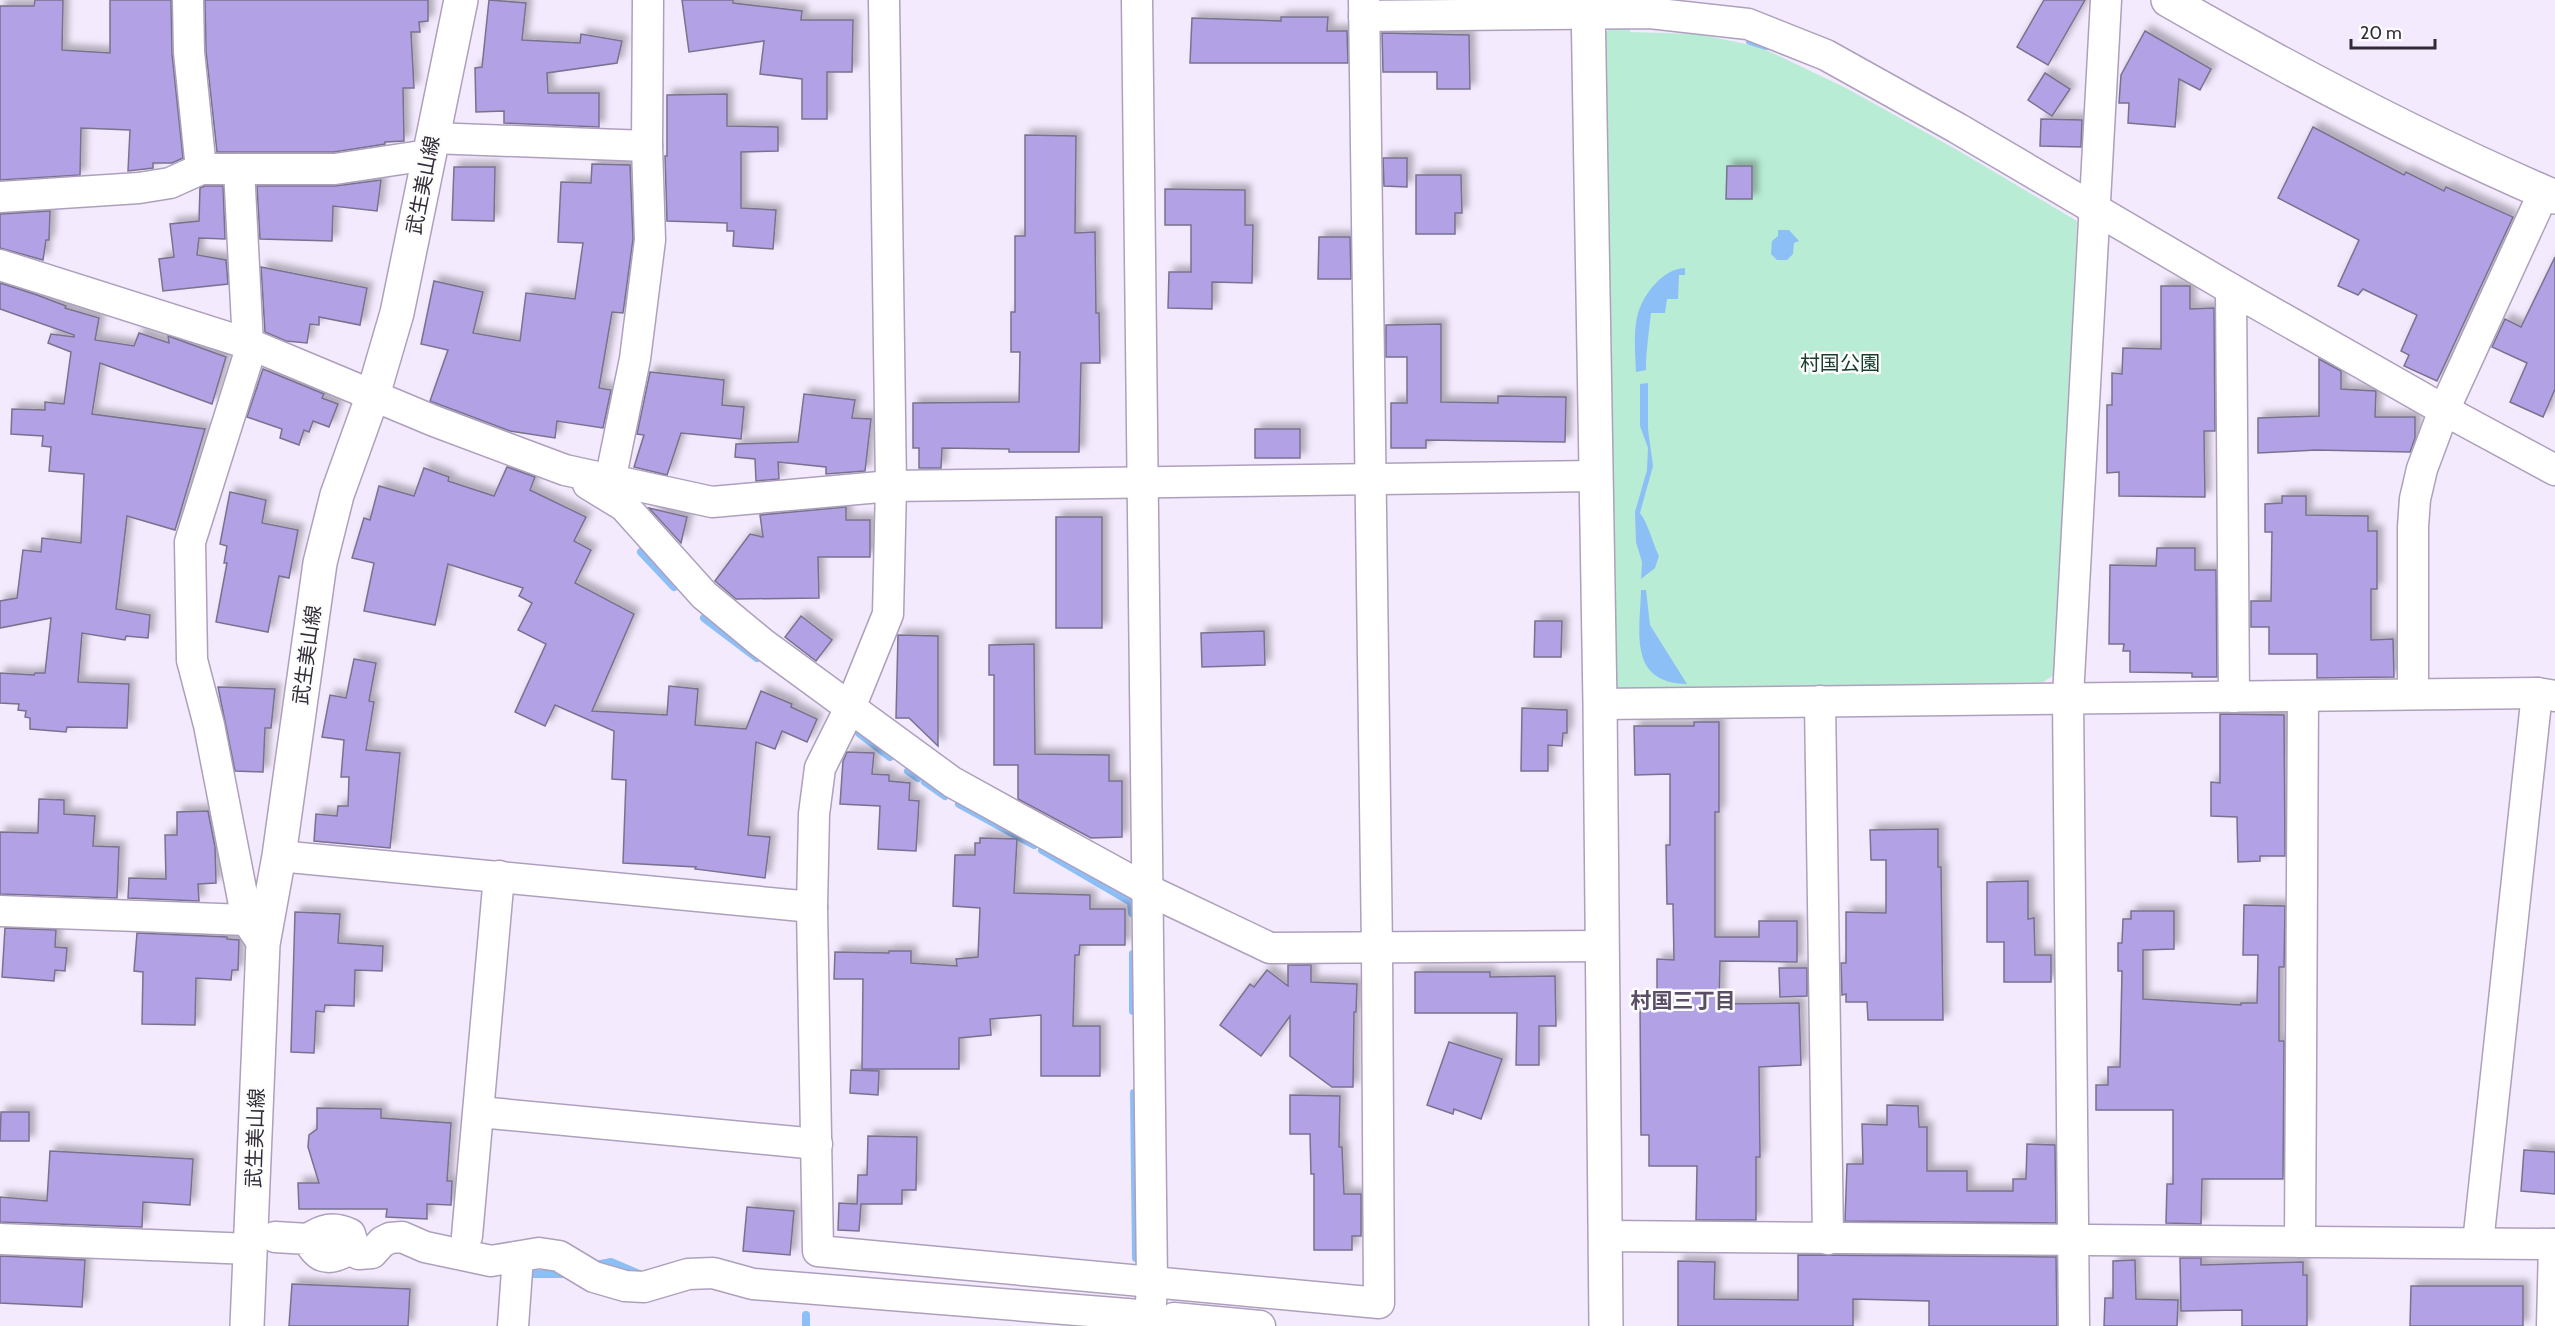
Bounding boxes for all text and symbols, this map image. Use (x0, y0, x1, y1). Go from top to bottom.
scale bar (2351, 12, 2435, 50)
text: 20 m (2360, 22, 2402, 44)
street label: 武生美山線 (402, 134, 444, 236)
park label: 村国公園 (1800, 351, 1880, 375)
street label: 武生美山線 (288, 604, 326, 706)
district label: 村国三丁目 (1631, 988, 1736, 1013)
street label: 武生美山線 (241, 1088, 269, 1188)

